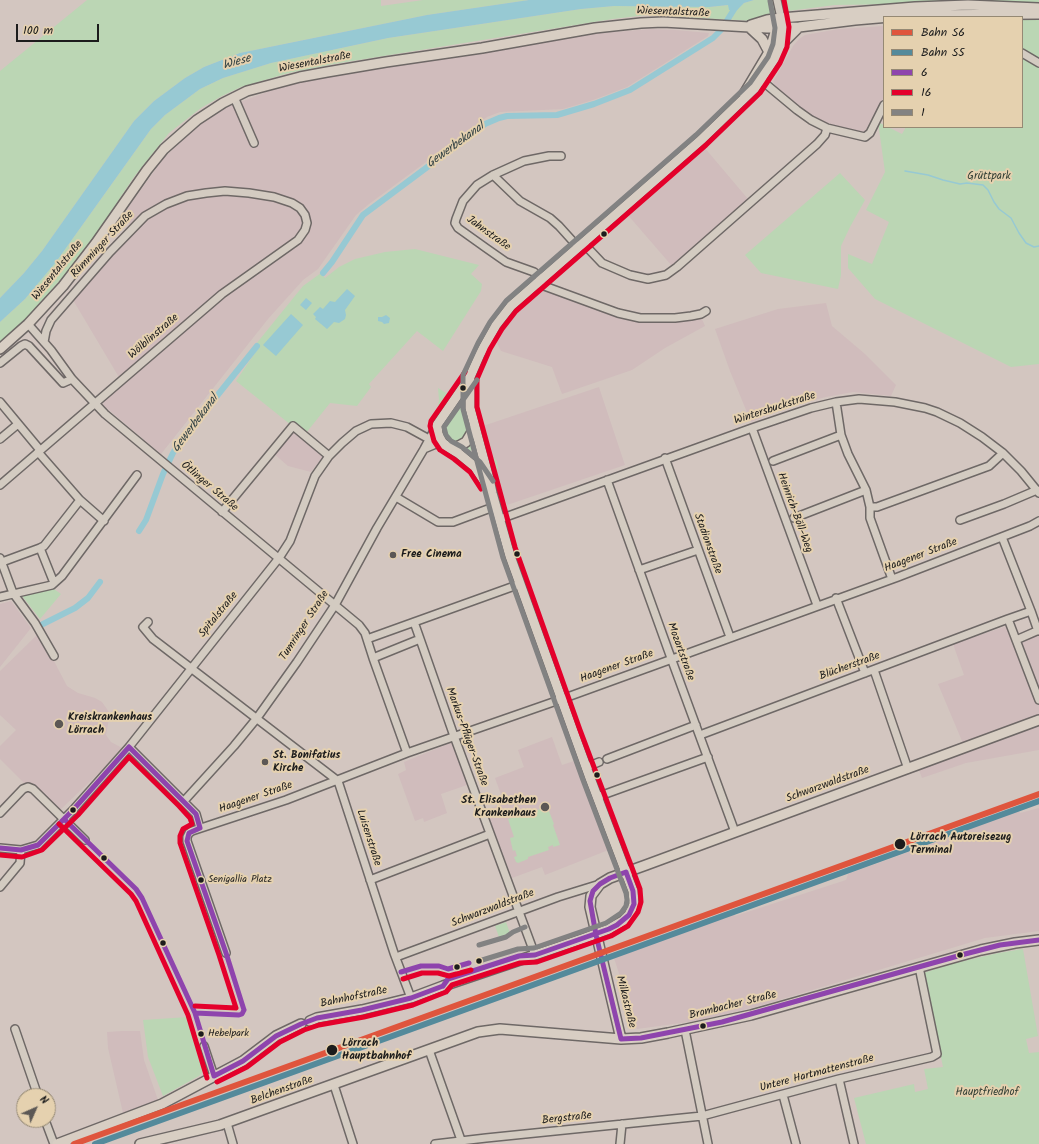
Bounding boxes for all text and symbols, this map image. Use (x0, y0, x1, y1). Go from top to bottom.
street label: Wiesentalstraße (636, 5, 710, 21)
scale bar (18, 16, 101, 42)
legend (883, 16, 1023, 128)
text: 100 m (23, 21, 53, 40)
text: Bahn S6 (921, 23, 965, 42)
text: Bahn S5 (921, 43, 965, 62)
street label: Wiesentalstraße (278, 50, 352, 76)
water label: Wiese (221, 52, 253, 74)
text: 6 (921, 63, 928, 82)
text: 16 (921, 83, 931, 102)
text: 1 (921, 103, 925, 122)
water label: Gewerbekanal (424, 120, 488, 172)
park label: Grüttpark (967, 170, 1011, 184)
street label: Rümminger Straße (69, 209, 137, 281)
street label: Jahnstraße (463, 214, 513, 254)
unlabelled marker (599, 229, 609, 239)
street label: Wiesentalstraße (30, 239, 86, 303)
street label: Wölblinstraße (126, 312, 182, 362)
unlabelled marker (458, 383, 468, 393)
street label: Wintersbuckstraße (733, 390, 817, 428)
water label: Gewerbekanal (170, 392, 222, 456)
street label: Ötlinger Straße (178, 459, 240, 515)
street label: Heinrich-Böll-Weg (773, 471, 815, 555)
street label: Stadionstraße (690, 512, 724, 576)
street label: Haagener Straße (883, 536, 959, 576)
place label: Free Cinema (401, 548, 462, 562)
unlabelled marker (512, 549, 522, 559)
marker: Free Cinema (388, 550, 398, 560)
street label: Spitalstraße (197, 589, 241, 641)
street label: Tumringer Straße (278, 589, 332, 663)
street label: Mozartstraße (663, 621, 697, 683)
street label: Haagener Straße (579, 648, 655, 686)
street label: Blücherstraße (818, 650, 882, 684)
street label: Markus-Pflüger-Straße (442, 686, 490, 788)
place label: Kreiskrankenhaus Lörrach (68, 711, 152, 737)
marker: Kreiskrankenhaus Lörrach (53, 718, 65, 730)
place label: St. Bonifatius Kirche (273, 749, 340, 775)
marker: St. Bonifatius Kirche (260, 757, 270, 767)
street label: Schwarzwaldstraße (785, 764, 871, 806)
unlabelled marker (592, 770, 602, 780)
street label: Haagener Straße (217, 779, 295, 817)
place label: St. Elisabethen Krankenhaus (461, 794, 536, 820)
marker: St. Elisabethen Krankenhaus (539, 801, 551, 813)
unlabelled marker (68, 805, 78, 815)
street label: Luisenstraße (353, 808, 383, 868)
place label: Lörrach Autoreisezug Terminal (910, 831, 1011, 857)
marker: Lörrach Autoreisezug Terminal (893, 837, 907, 851)
unlabelled marker (99, 853, 109, 863)
place label: Senigallia Platz (208, 874, 272, 886)
marker: Senigallia Platz (196, 875, 206, 885)
street label: Schwarzwaldstraße (450, 887, 536, 931)
unlabelled marker (158, 938, 168, 948)
unlabelled marker (955, 950, 965, 960)
unlabelled marker (474, 956, 484, 966)
unlabelled marker (452, 962, 462, 972)
street label: Milkastraße (612, 974, 638, 1030)
street label: Bahnhofstraße (319, 984, 389, 1012)
street label: Brombacher Straße (688, 989, 778, 1023)
unlabelled marker (698, 1021, 708, 1031)
place label: Hebelpark (208, 1028, 249, 1040)
marker: Hebelpark (196, 1029, 206, 1039)
place label: Lörrach Hauptbahnhof (342, 1037, 411, 1063)
marker: Lörrach Hauptbahnhof (325, 1043, 339, 1057)
street label: Untere Hartmattenstraße (759, 1052, 875, 1096)
street label: Belchenstraße (249, 1074, 315, 1108)
park label: Hauptfriedhof (955, 1086, 1019, 1100)
north arrow (16, 1088, 56, 1128)
text: N (35, 1091, 53, 1109)
street label: Bergstraße (541, 1110, 593, 1128)

